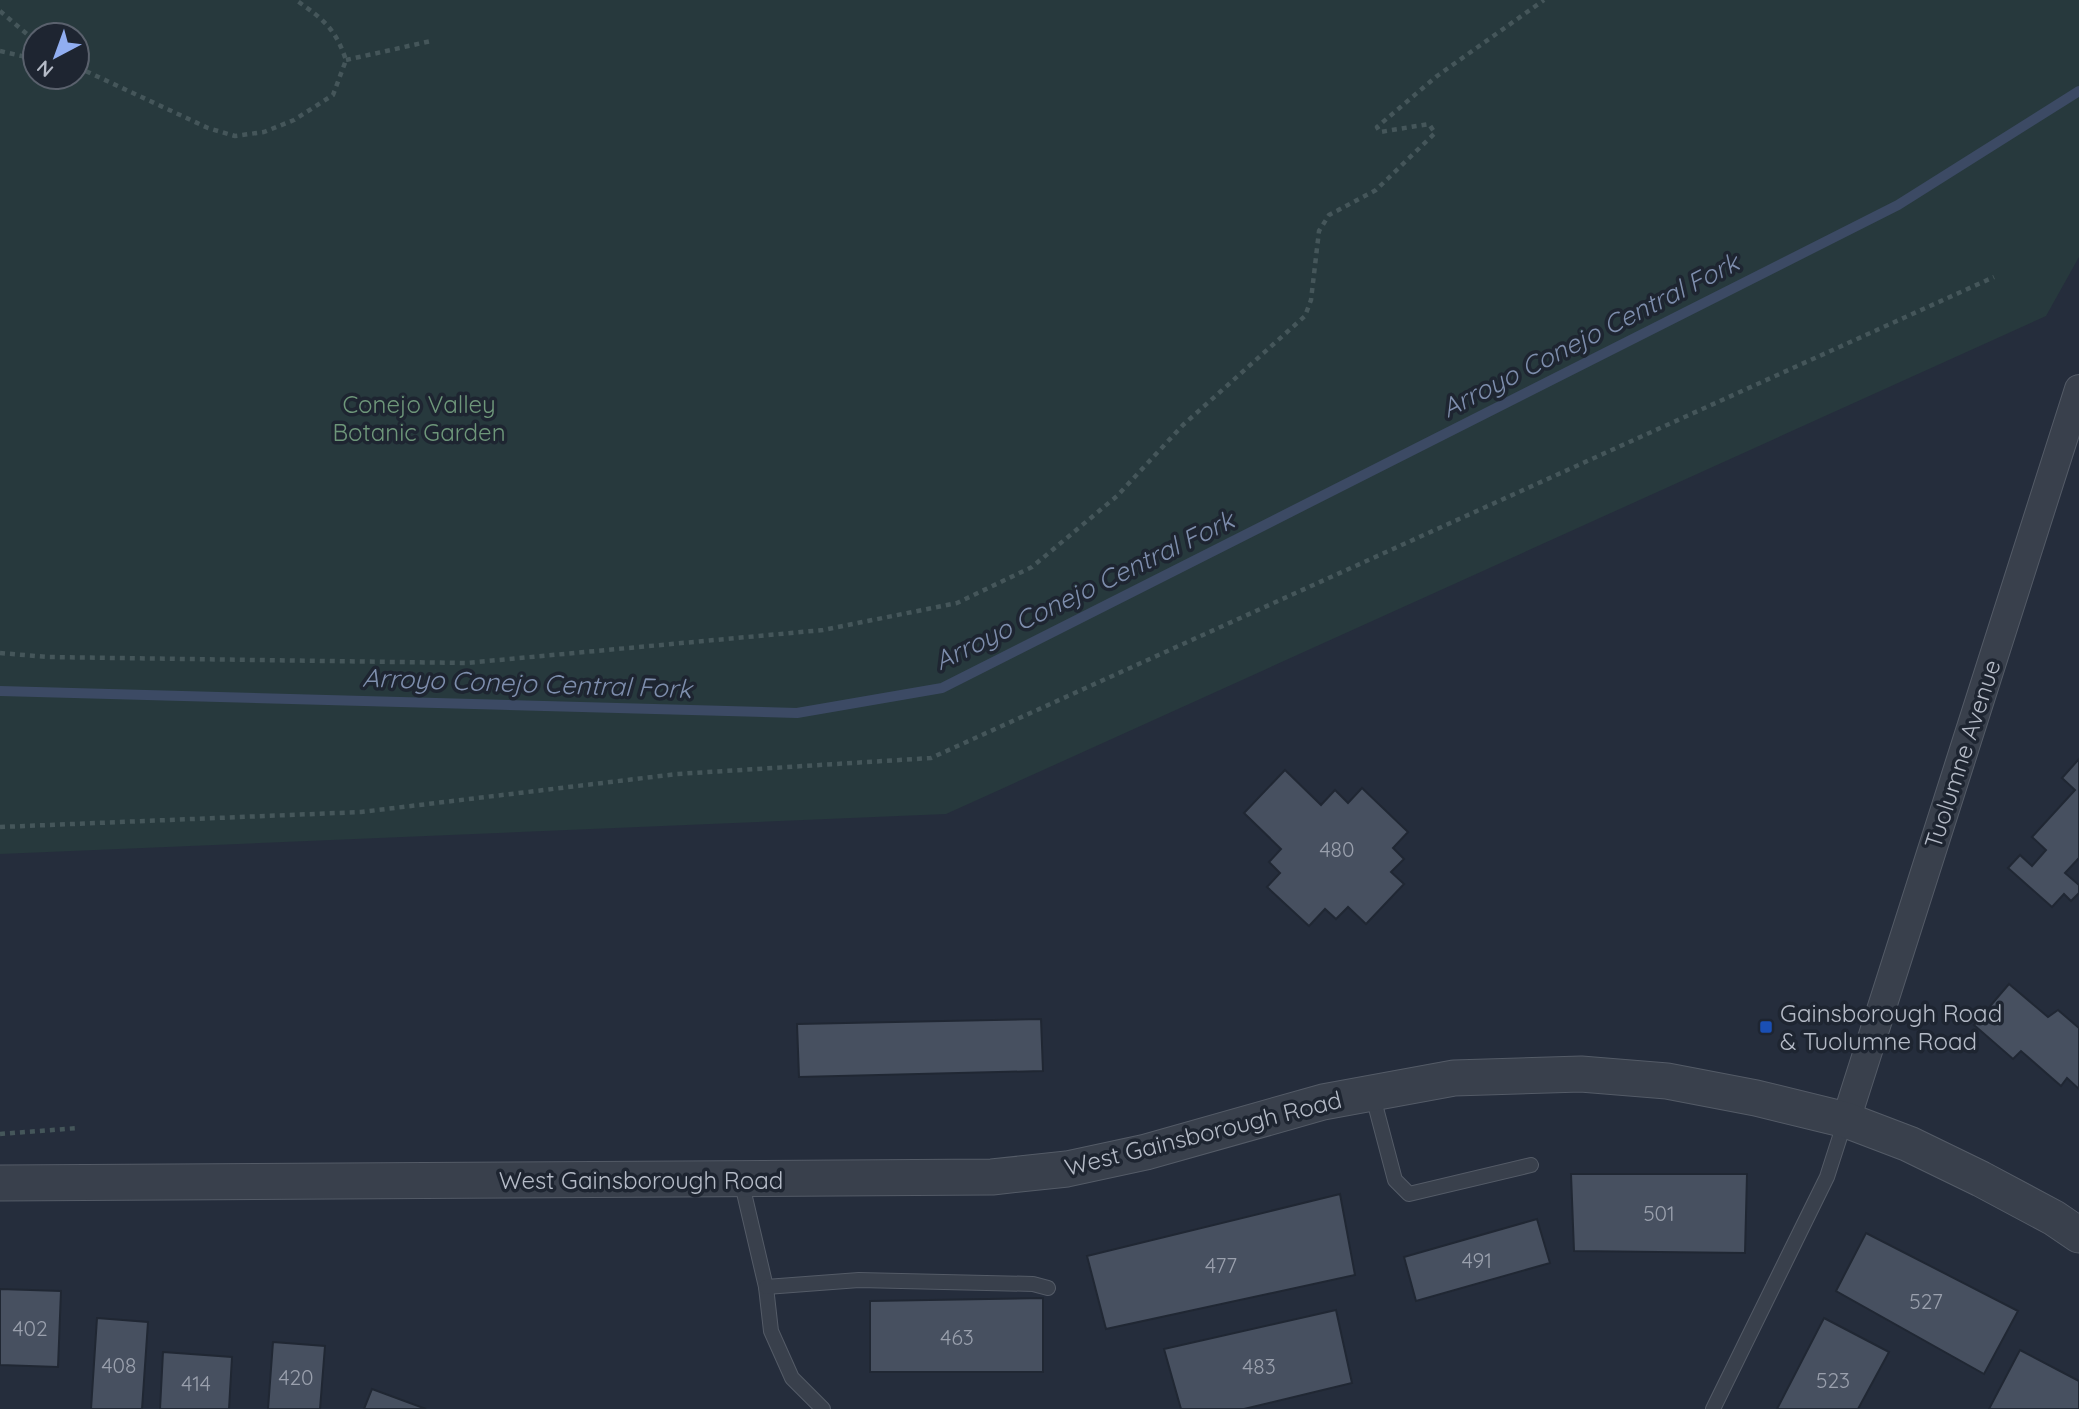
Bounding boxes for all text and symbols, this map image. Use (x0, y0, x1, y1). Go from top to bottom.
north arrow (21, 21, 91, 91)
text: N (32, 55, 58, 82)
water label: Arroyo Conejo Central Fork (1436, 245, 1746, 425)
park label: Conejo Valley Botanic Garden (332, 389, 506, 447)
water label: Arroyo Conejo Central Fork (929, 502, 1241, 677)
street label: Tuolumne Avenue (1917, 656, 2007, 852)
water label: Arroyo Conejo Central Fork (362, 661, 694, 705)
house number: 480 (1320, 836, 1354, 862)
place label: Gainsborough Road & Tuolumne Road (1780, 998, 2002, 1056)
marker: Gainsborough Road & Tuolumne Road (1758, 1019, 1774, 1035)
street label: West Gainsborough Road (1061, 1084, 1345, 1182)
street label: West Gainsborough Road (499, 1165, 783, 1195)
house number: 501 (1643, 1200, 1675, 1226)
house number: 491 (1462, 1247, 1492, 1273)
house number: 477 (1205, 1252, 1237, 1278)
house number: 527 (1909, 1288, 1943, 1314)
house number: 402 (12, 1315, 48, 1341)
house number: 463 (940, 1324, 974, 1350)
house number: 408 (102, 1352, 136, 1378)
house number: 483 (1242, 1353, 1276, 1379)
house number: 420 (278, 1364, 314, 1390)
house number: 523 (1816, 1367, 1850, 1393)
house number: 414 (181, 1370, 211, 1396)

